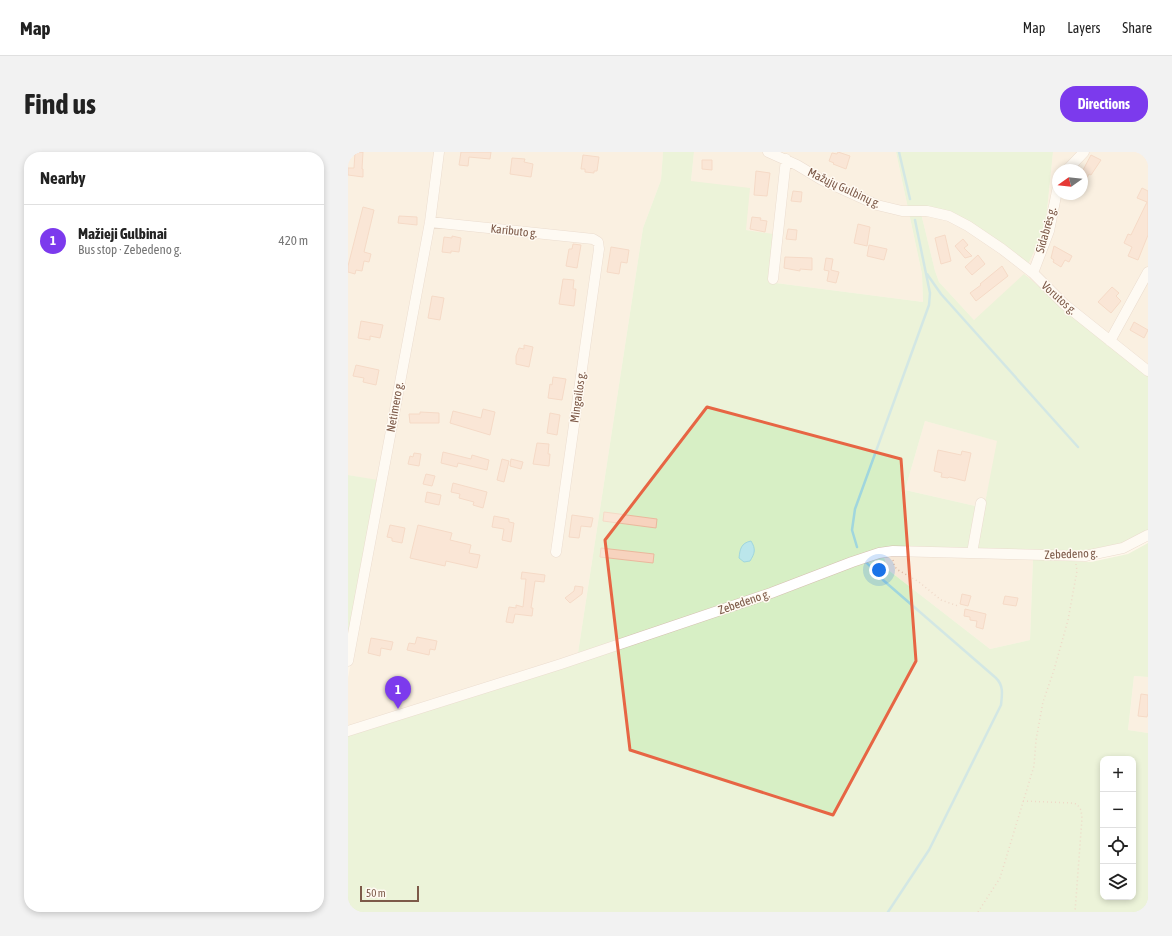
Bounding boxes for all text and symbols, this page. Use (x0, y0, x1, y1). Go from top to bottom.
text: Map (20, 17, 51, 39)
text: Map (1023, 20, 1045, 36)
text: Layers (1067, 20, 1100, 36)
text: Share (1122, 20, 1152, 36)
button: Directions (1060, 86, 1148, 122)
text: Find us (24, 88, 96, 120)
north arrow (1052, 164, 1088, 200)
street label: Mažųjų Gulbinų g. (806, 165, 882, 211)
text: Nearby (40, 168, 86, 188)
street label: Sidabrės g. (1033, 206, 1059, 254)
street label: Kaributo g. (490, 222, 538, 240)
text: Mažieji Gulbinai (78, 225, 167, 242)
text: 1 (50, 233, 56, 248)
text: 420 m (279, 233, 308, 248)
text: Bus stop · Zebedeno g. (78, 242, 182, 257)
street label: Vorutos g. (1038, 279, 1080, 317)
street label: Mingailos g. (567, 370, 589, 424)
street label: Netimero g. (384, 381, 406, 433)
street label: Zebedeno g. (1044, 546, 1098, 562)
your location (869, 560, 889, 580)
street label: Zebedeno g. (716, 587, 772, 617)
pin: 1 (385, 676, 411, 709)
map controls (1100, 756, 1136, 900)
button: + (1100, 756, 1136, 792)
button: − (1100, 792, 1136, 828)
button: locate (1100, 828, 1136, 864)
button: layers (1100, 864, 1136, 900)
scale bar (360, 884, 419, 903)
text: 50 m (366, 887, 386, 899)

